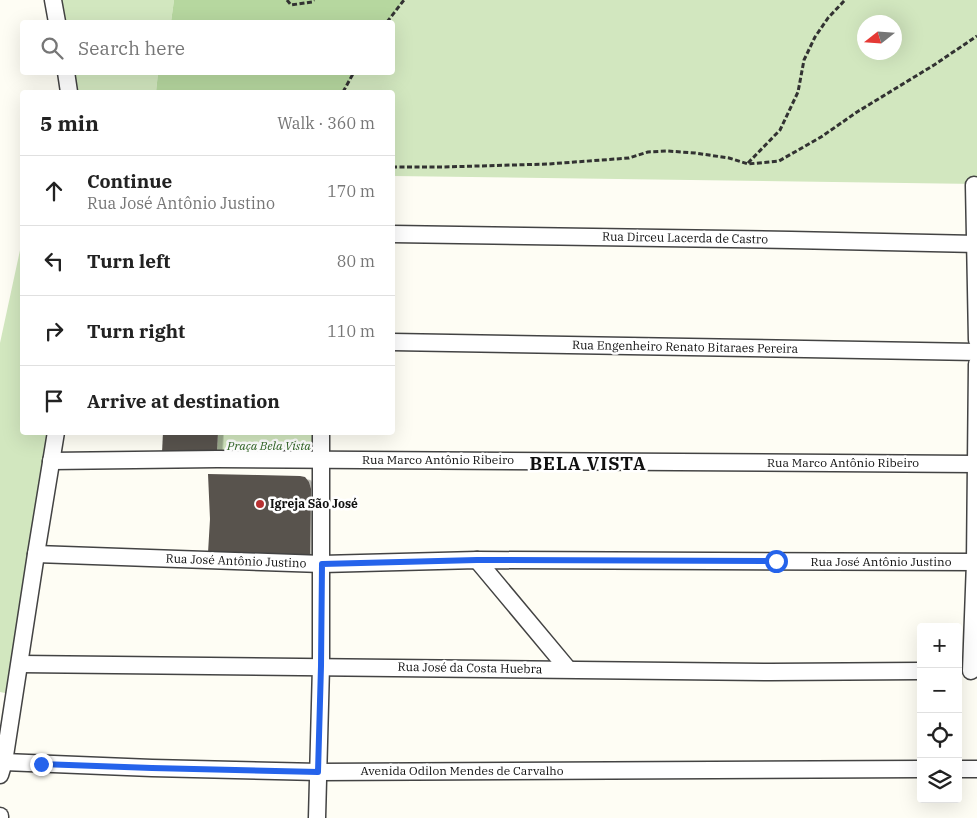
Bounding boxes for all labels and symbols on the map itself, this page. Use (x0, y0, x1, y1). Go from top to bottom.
north arrow (857, 15, 902, 60)
street label: Rua Dirceu Lacerda de Castro (602, 229, 768, 246)
street label: Rua Engenheiro Renato Bitaraes Pereira (572, 337, 799, 356)
park label: Praça Bela Vista (226, 438, 311, 453)
street label: Rua Marco Antônio Ribeiro (362, 452, 514, 467)
district label: BELA VISTA (529, 452, 647, 475)
street label: Rua Marco Antônio Ribeiro (767, 455, 919, 470)
place label: Igreja São José (270, 496, 358, 511)
marker: Igreja São José (254, 498, 266, 510)
route start (765, 550, 788, 573)
street label: Rua José Antônio Justino (165, 551, 307, 570)
street label: Rua José Antônio Justino (811, 554, 952, 569)
street label: Rua José da Costa Huebra (398, 659, 543, 676)
route end (30, 753, 53, 776)
street label: Avenida Odilon Mendes de Carvalho (360, 763, 564, 778)

